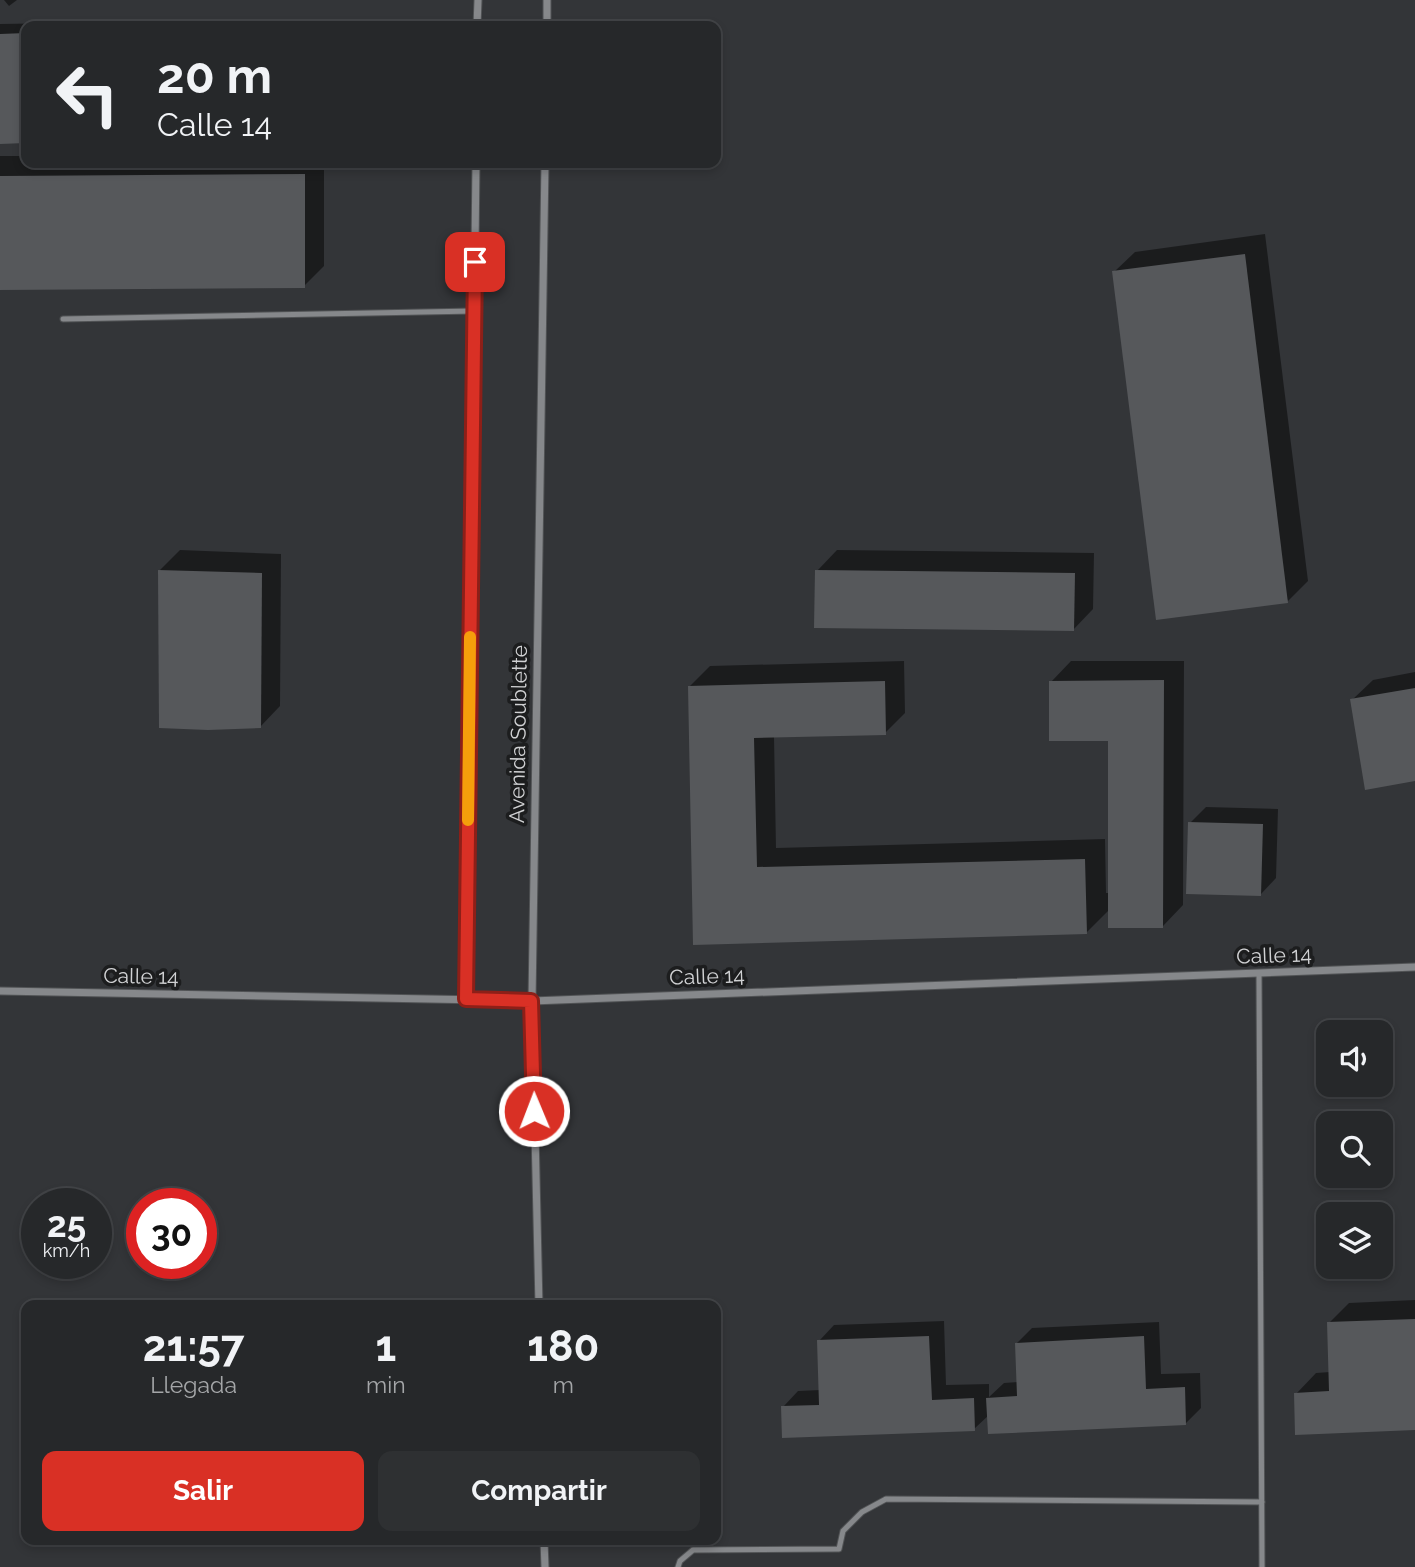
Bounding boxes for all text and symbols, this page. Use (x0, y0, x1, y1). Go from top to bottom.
text: 20 m (157, 47, 272, 104)
icon: left (42, 49, 133, 140)
text: Calle 14 (157, 106, 272, 143)
pin (445, 232, 505, 292)
icon: arrive (456, 243, 494, 281)
street label: Avenida Soublette (504, 645, 532, 823)
street label: Calle 14 (1236, 941, 1312, 969)
street label: Calle 14 (669, 962, 745, 990)
street label: Calle 14 (103, 963, 179, 989)
map controls (1316, 1020, 1393, 1279)
button: sound (1316, 1020, 1393, 1097)
position arrow (497, 1074, 571, 1148)
button: search (1316, 1111, 1393, 1188)
speed limit sign: 30 (126, 1188, 217, 1279)
button: layers (1316, 1202, 1393, 1279)
text: 25 (47, 1204, 86, 1245)
text: km/h (43, 1240, 90, 1261)
text: 21:57 (143, 1322, 244, 1371)
text: 1 (375, 1322, 396, 1371)
text: 180 (527, 1322, 599, 1371)
text: Llegada (150, 1371, 237, 1398)
text: min (366, 1371, 406, 1398)
text: m (553, 1371, 574, 1398)
button: Salir (42, 1451, 364, 1531)
button: Compartir (378, 1451, 700, 1531)

